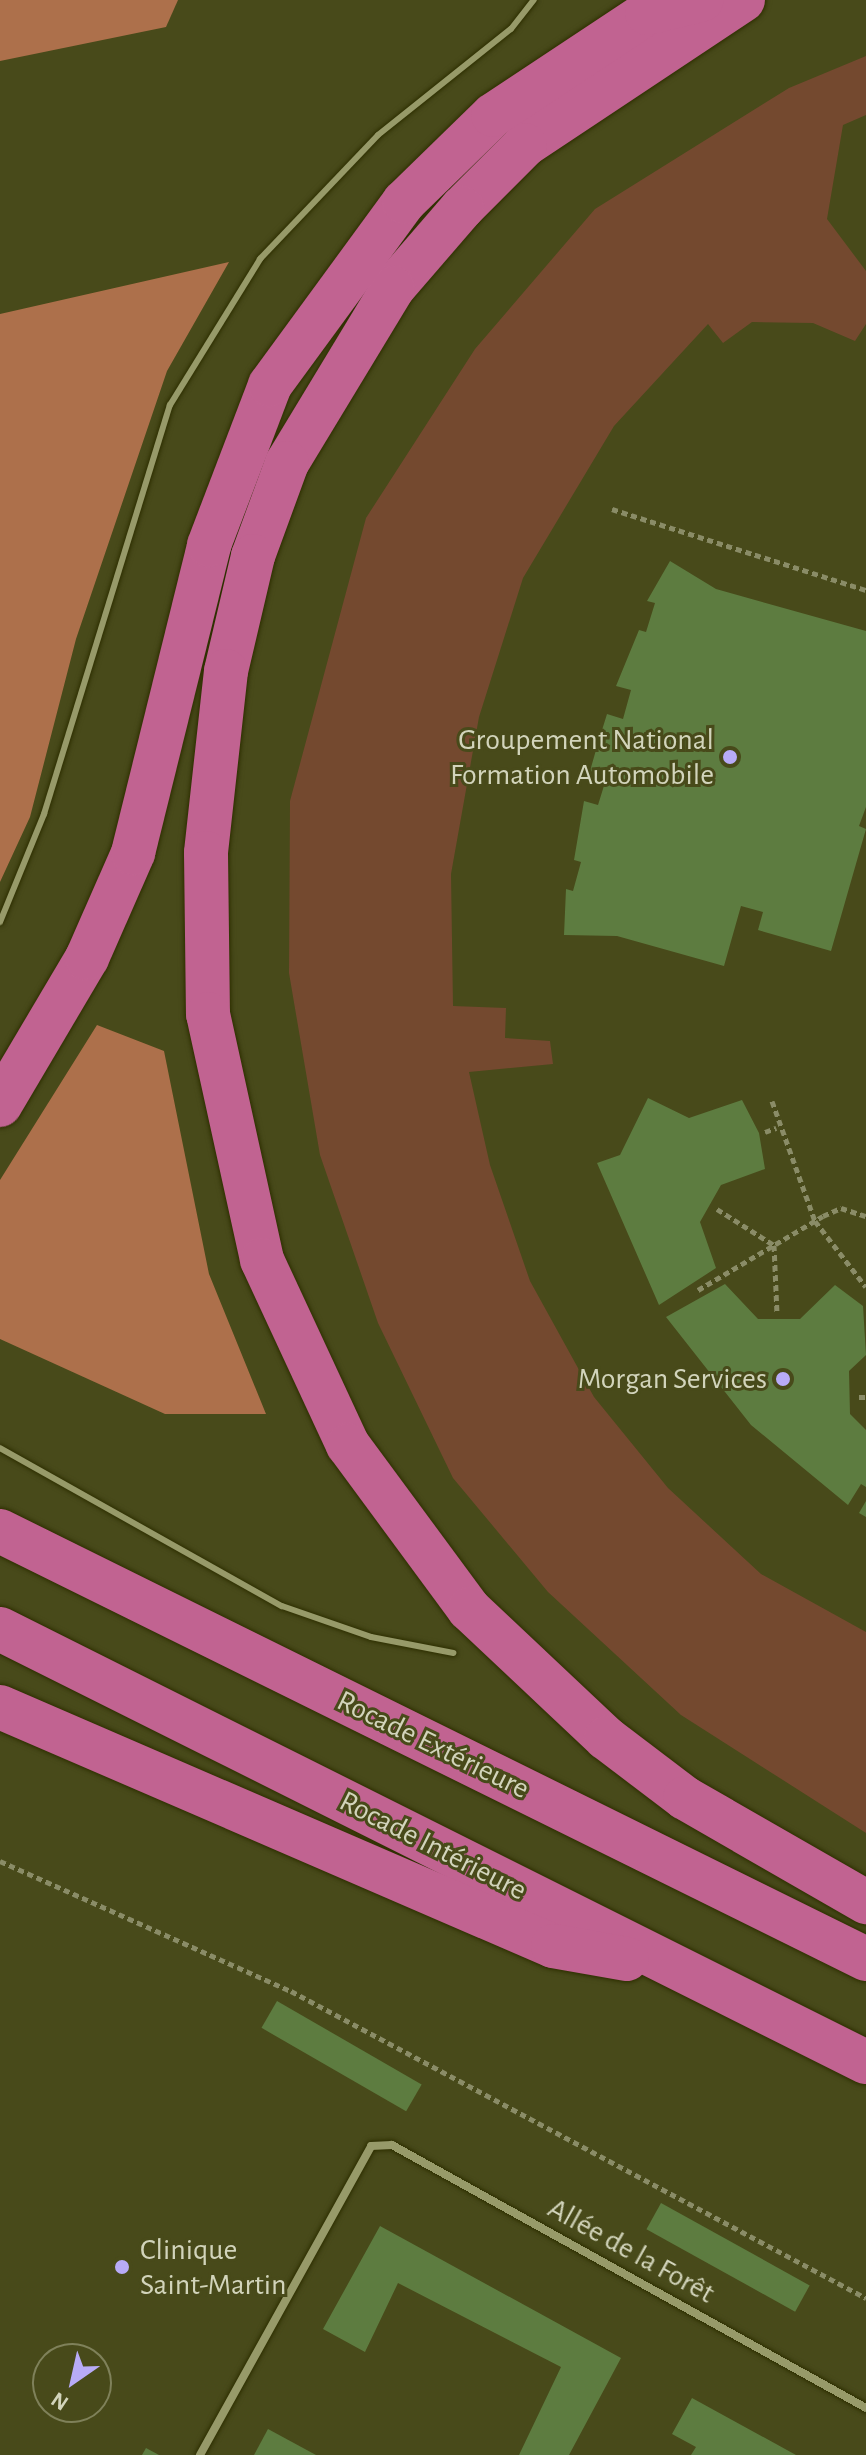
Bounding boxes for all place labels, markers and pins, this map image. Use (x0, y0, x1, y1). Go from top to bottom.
place label: Groupement National Formation Automobile (450, 722, 714, 792)
marker: Groupement National Formation Automobile (721, 748, 739, 766)
place label: Morgan Services (578, 1361, 767, 1397)
marker: Morgan Services (774, 1370, 792, 1388)
place label: Clinique Saint-Martin (140, 2232, 287, 2302)
marker: Clinique Saint-Martin (111, 2256, 133, 2278)

